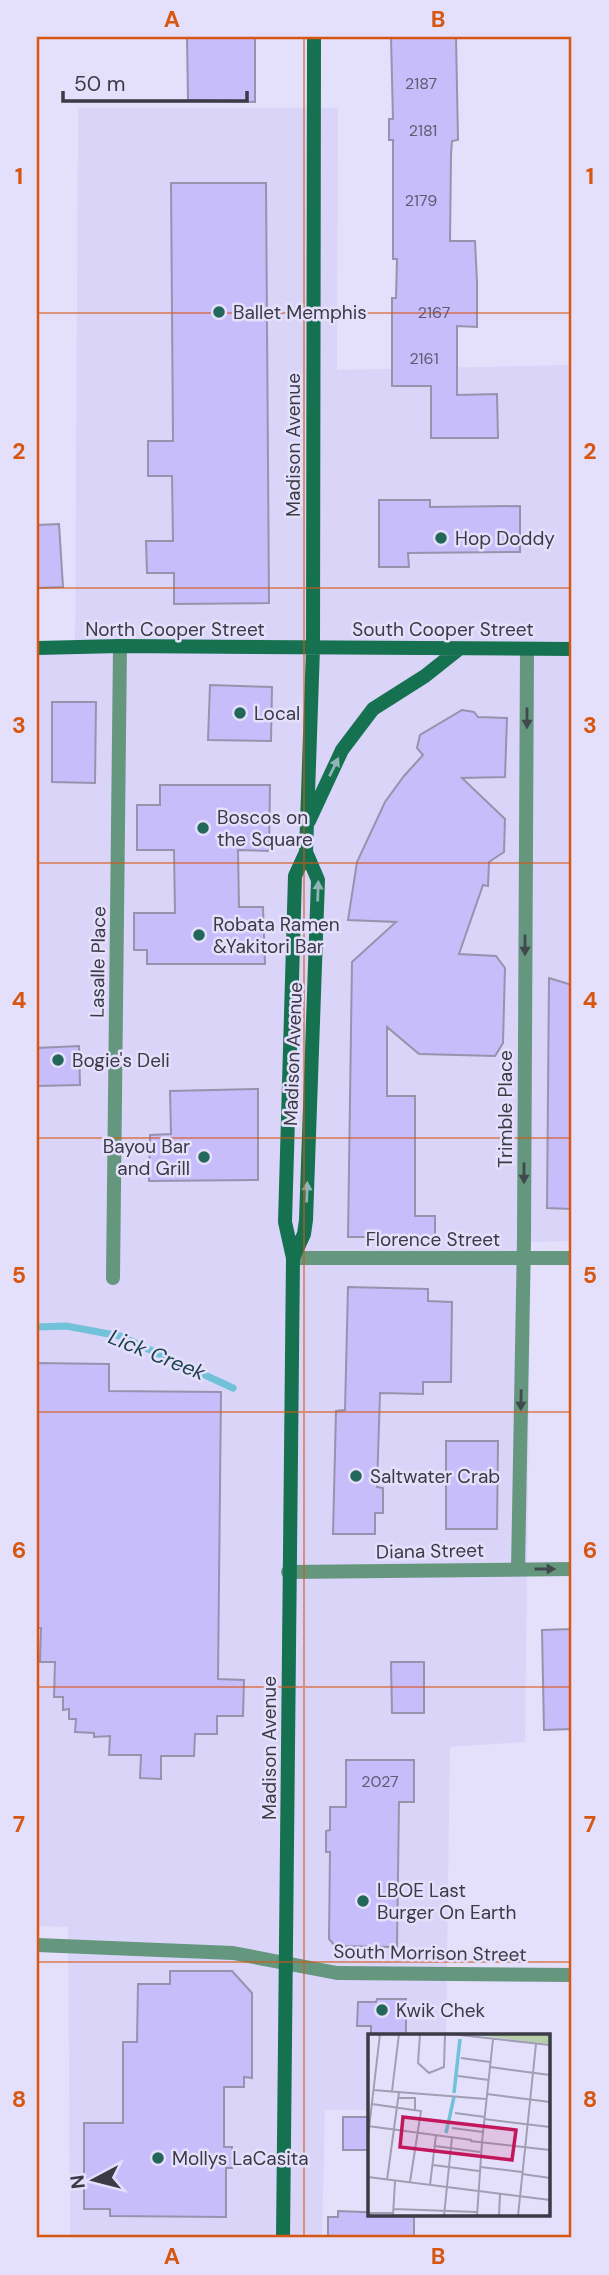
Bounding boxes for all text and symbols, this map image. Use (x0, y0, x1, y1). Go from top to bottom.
text: A (164, 4, 180, 34)
text: B (431, 4, 445, 34)
scale bar (63, 60, 247, 104)
text: 50 m (74, 70, 125, 98)
house number: 2187 (405, 73, 437, 94)
house number: 2181 (409, 120, 437, 141)
text: 1 (15, 161, 23, 191)
text: 1 (586, 161, 594, 191)
house number: 2179 (405, 190, 437, 211)
place label: Ballet Memphis (233, 300, 367, 325)
house number: 2167 (418, 302, 450, 323)
marker: Ballet Memphis (211, 304, 227, 320)
house number: 2161 (409, 348, 439, 369)
street label: Madison Avenue (281, 373, 306, 517)
text: 2 (12, 436, 26, 466)
text: 2 (583, 436, 597, 466)
place label: Hop Doddy (455, 526, 555, 551)
marker: Hop Doddy (433, 530, 449, 546)
street label: North Cooper Street (85, 617, 265, 642)
street label: South Cooper Street (352, 617, 534, 642)
place label: Local (254, 701, 300, 726)
marker: Local (232, 705, 248, 721)
one-way arrow (521, 707, 533, 729)
text: 3 (12, 710, 26, 740)
text: 3 (583, 710, 597, 740)
one-way arrow (328, 757, 340, 777)
place label: Boscos on the Square (217, 805, 313, 852)
marker: Boscos on the Square (195, 820, 211, 836)
one-way arrow (312, 880, 323, 902)
street label: Lasalle Place (85, 906, 111, 1018)
place label: Robata Ramen &Yakitori Bar (213, 912, 340, 959)
marker: Robata Ramen &Yakitori Bar (191, 927, 207, 943)
one-way arrow (519, 934, 531, 956)
street label: Madison Avenue (278, 982, 308, 1126)
text: 4 (12, 985, 27, 1015)
text: 4 (583, 985, 598, 1015)
place label: Bogie's Deli (72, 1048, 170, 1073)
street label: Trimble Place (493, 1050, 518, 1168)
marker: Bogie's Deli (50, 1052, 66, 1068)
place label: Bayou Bar and Grill (103, 1134, 190, 1181)
marker: Bayou Bar and Grill (196, 1149, 212, 1165)
one-way arrow (518, 1162, 530, 1184)
one-way arrow (301, 1181, 312, 1203)
street label: Florence Street (366, 1227, 500, 1252)
text: 5 (12, 1260, 26, 1290)
text: 5 (583, 1260, 597, 1290)
water label: Lick Creek (104, 1323, 210, 1387)
one-way arrow (515, 1389, 527, 1411)
place label: Saltwater Crab (370, 1464, 500, 1489)
marker: Saltwater Crab (348, 1468, 364, 1484)
text: 6 (12, 1535, 26, 1565)
text: 6 (583, 1535, 597, 1565)
street label: Diana Street (376, 1538, 484, 1564)
one-way arrow (535, 1563, 557, 1575)
street label: Madison Avenue (257, 1676, 282, 1820)
house number: 2027 (361, 1771, 399, 1792)
text: 7 (13, 1809, 25, 1839)
text: 7 (584, 1809, 596, 1839)
place label: LBOE Last Burger On Earth (377, 1878, 516, 1925)
marker: LBOE Last Burger On Earth (355, 1893, 371, 1909)
street label: South Morrison Street (333, 1939, 527, 1967)
place label: Kwik Chek (396, 1998, 486, 2023)
marker: Kwik Chek (374, 2002, 390, 2018)
inset map (368, 2034, 550, 2216)
text: 8 (12, 2084, 26, 2114)
text: 8 (583, 2084, 597, 2114)
north arrow (60, 2146, 130, 2216)
place label: Mollys LaCasita (172, 2146, 309, 2171)
marker: Mollys LaCasita (150, 2150, 166, 2166)
text: N (64, 2174, 91, 2190)
text: A (164, 2241, 180, 2271)
text: B (431, 2241, 445, 2271)

